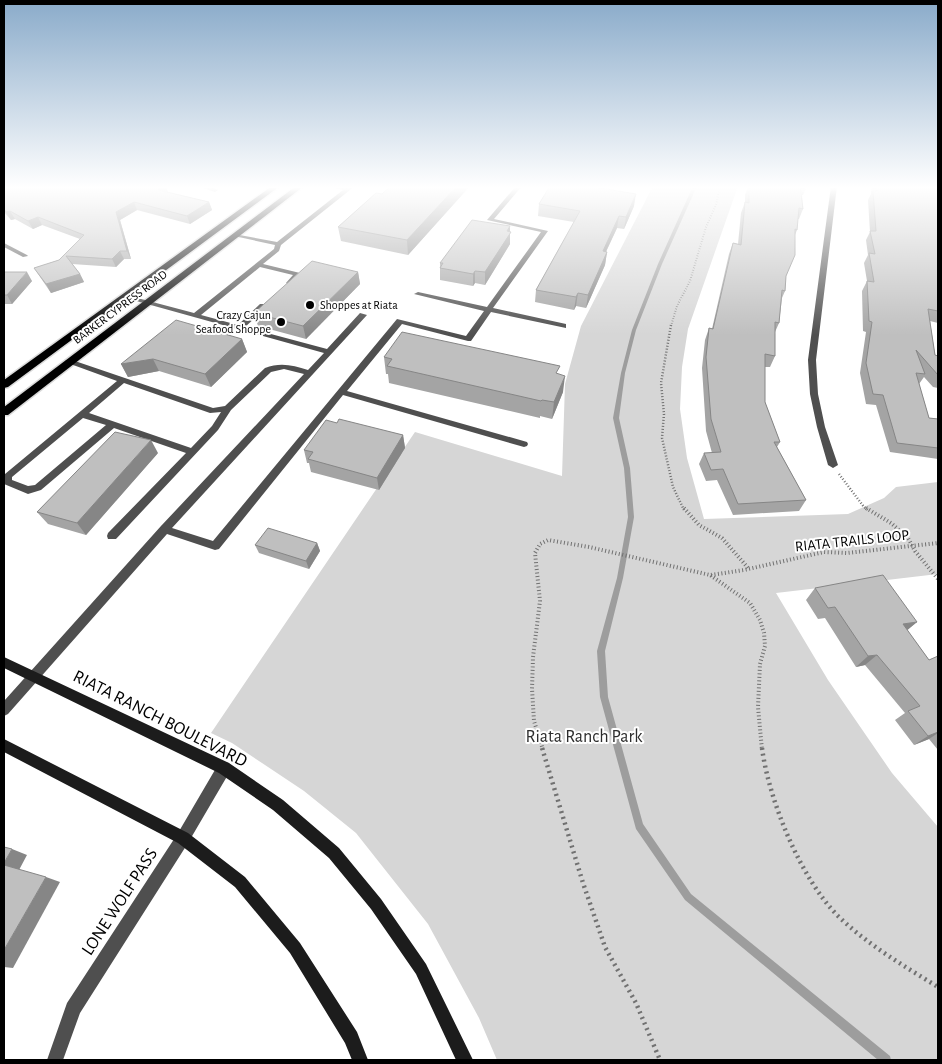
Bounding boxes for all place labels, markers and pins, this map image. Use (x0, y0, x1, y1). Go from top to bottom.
marker: Shoppes at Riata (304, 299, 316, 311)
place label: Shoppes at Riata (320, 299, 398, 311)
place label: Crazy Cajun Seafood Shoppe (196, 309, 271, 335)
marker: Crazy Cajun Seafood Shoppe (275, 316, 287, 328)

